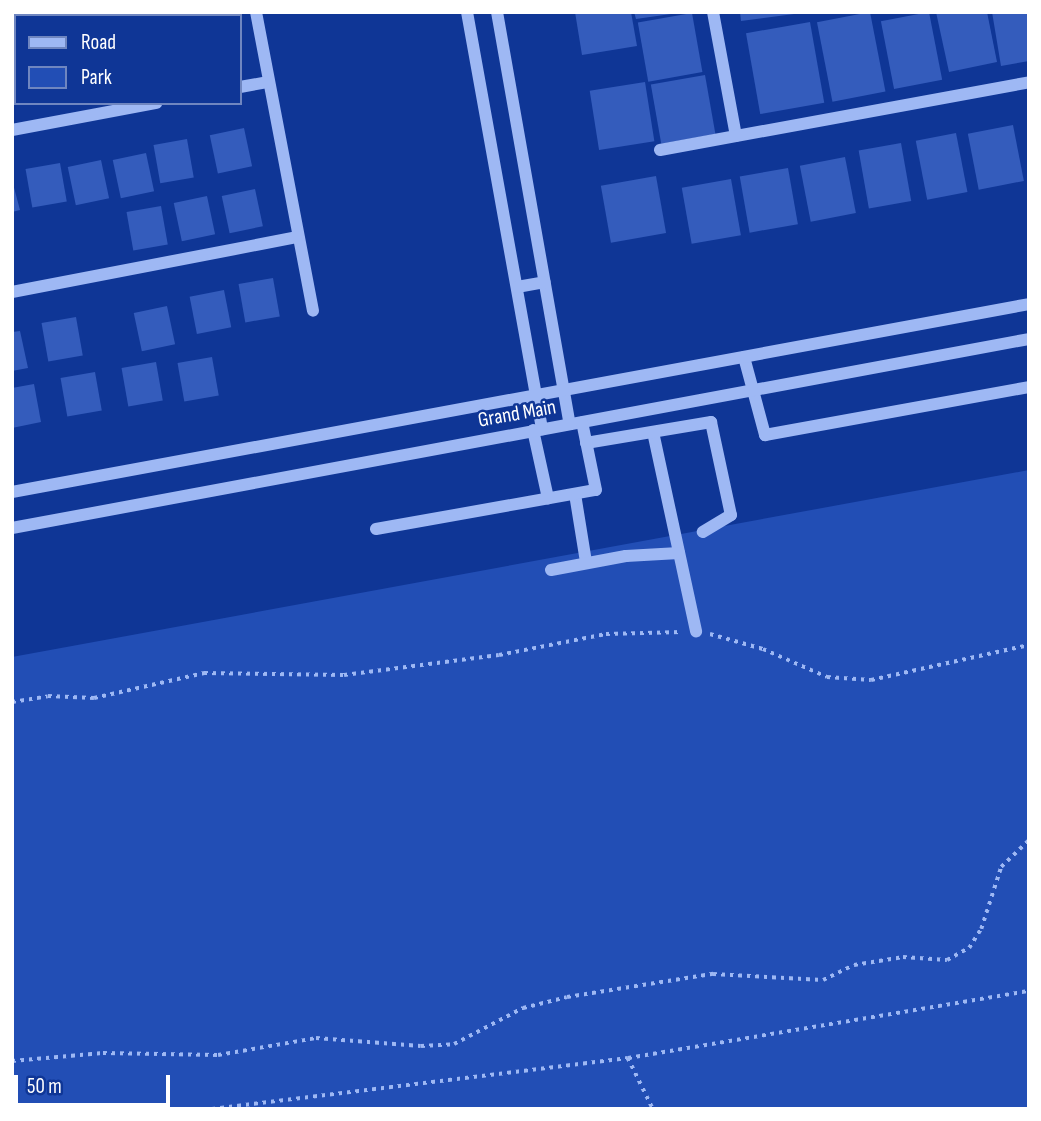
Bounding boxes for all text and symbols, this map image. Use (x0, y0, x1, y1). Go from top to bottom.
legend (14, 14, 242, 105)
text: Road (81, 30, 116, 55)
text: Park (81, 65, 112, 90)
street label: Grand Main (476, 395, 558, 433)
scale bar (18, 1062, 173, 1106)
text: 50 m (27, 1074, 62, 1099)

